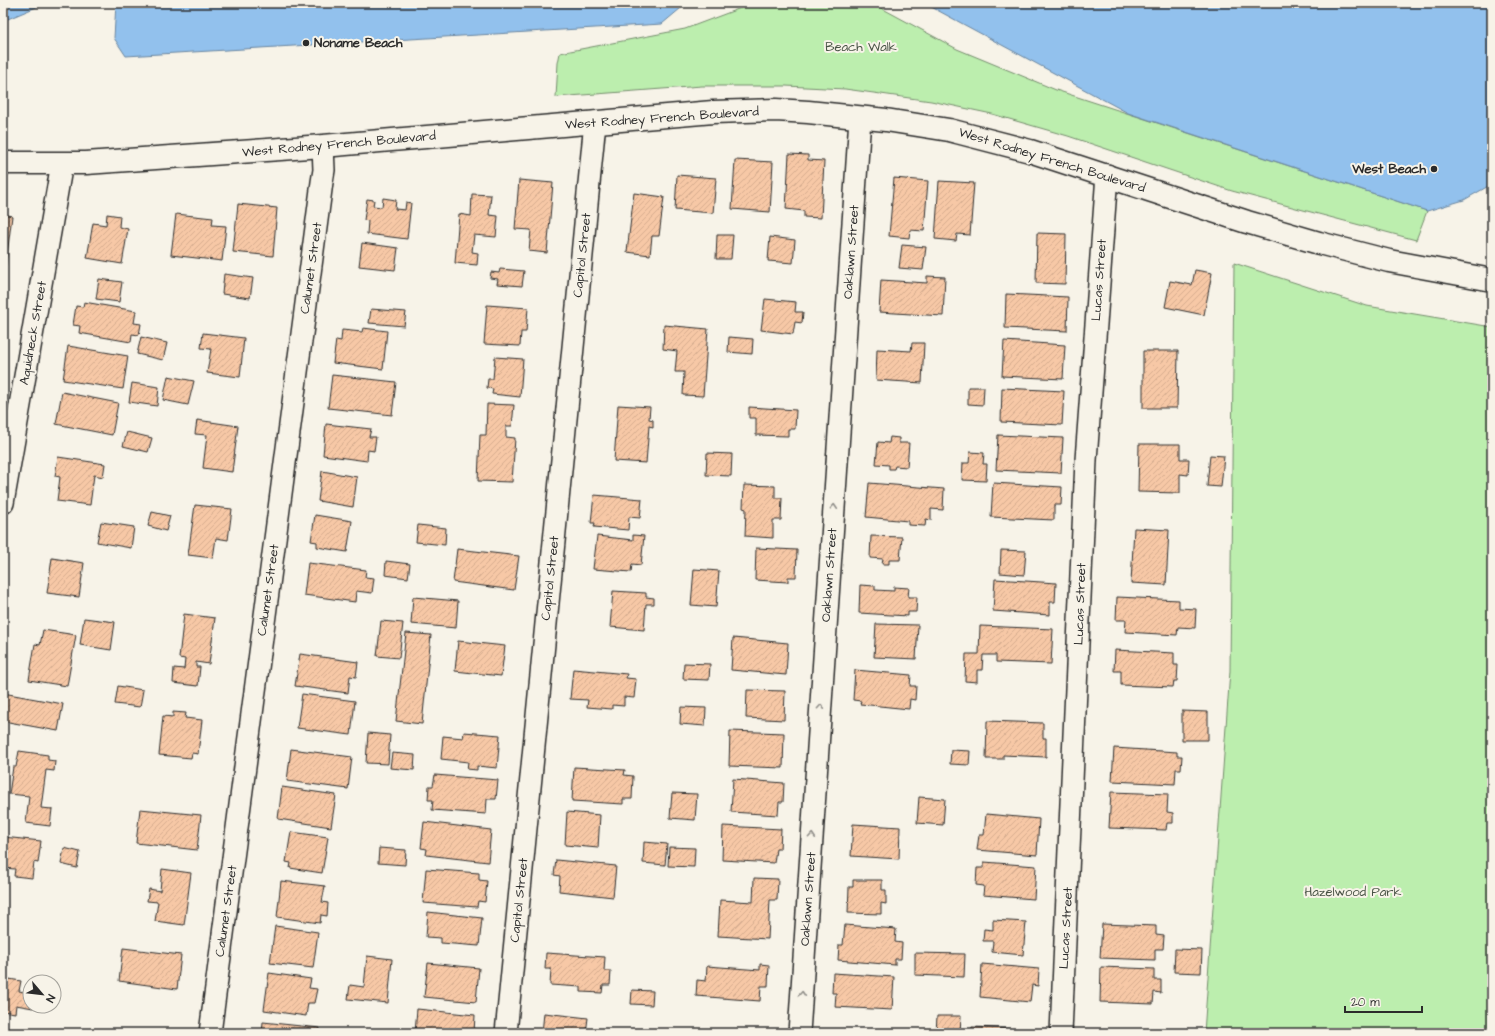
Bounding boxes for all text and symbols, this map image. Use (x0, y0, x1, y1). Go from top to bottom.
place label: Noname Beach (314, 34, 403, 52)
marker: Noname Beach (301, 38, 311, 48)
park label: Beach Walk (825, 38, 897, 56)
street label: West Rodney French Boulevard (564, 102, 760, 135)
street label: West Rodney French Boulevard (956, 123, 1148, 198)
street label: West Rodney French Boulevard (241, 127, 437, 162)
place label: West Beach (1351, 160, 1427, 178)
marker: West Beach (1429, 164, 1439, 174)
street label: Oaklawn Street (839, 204, 863, 300)
street label: Capitol Street (569, 211, 595, 298)
street label: Calumet Street (296, 220, 326, 315)
street label: Lucas Street (1087, 238, 1111, 322)
street label: Aquidneck Street (15, 279, 51, 386)
one-way arrow (829, 504, 838, 510)
street label: Oaklawn Street (817, 527, 841, 623)
street label: Capitol Street (537, 534, 563, 621)
street label: Calumet Street (253, 542, 283, 637)
street label: Lucas Street (1070, 562, 1090, 645)
one-way arrow (816, 704, 825, 710)
one-way arrow (808, 833, 816, 839)
street label: Oaklawn Street (796, 851, 820, 947)
street label: Capitol Street (506, 856, 532, 943)
street label: Calumet Street (211, 863, 241, 958)
park label: Hazelwood Park (1304, 883, 1402, 901)
street label: Lucas Street (1055, 886, 1077, 970)
north arrow (22, 974, 62, 1014)
scale bar (1345, 988, 1422, 1014)
one-way arrow (797, 991, 806, 997)
text: N (42, 992, 59, 1005)
text: 20 m (1351, 994, 1380, 1011)

